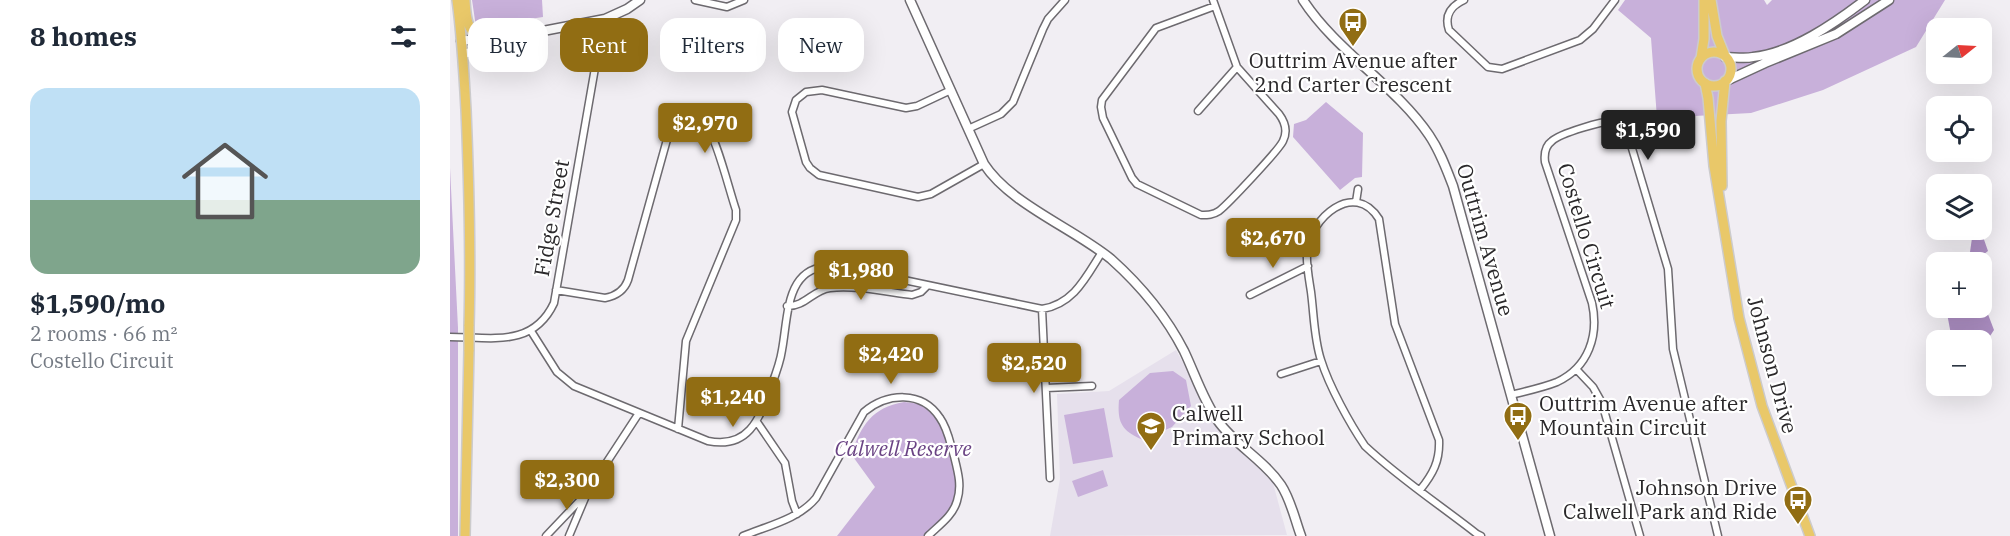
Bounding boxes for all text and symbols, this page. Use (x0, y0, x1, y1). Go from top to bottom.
bus stop icon: Outtrim Avenue after 2nd Carter Crescent (1337, 6, 1369, 48)
chip: Buy (468, 18, 548, 72)
chip: Rent (560, 18, 648, 72)
chip: Filters (660, 18, 766, 72)
chip: New (778, 18, 864, 72)
north arrow (1926, 18, 1992, 84)
map controls (1926, 18, 1992, 396)
text: 8 homes (30, 19, 137, 53)
icon: filters (387, 20, 420, 53)
place label: Outtrim Avenue after 2nd Carter Crescent (1249, 46, 1458, 98)
button: locate (1926, 96, 1992, 162)
pin: $2,970 (656, 103, 754, 154)
text: $2,970 (672, 109, 738, 136)
pin: $1,590 (1599, 110, 1697, 161)
text: $1,590 (1615, 116, 1681, 143)
icon: home (171, 127, 279, 235)
street label: Fidge Street (527, 157, 575, 279)
street label: Outtrim Avenue (1451, 160, 1521, 319)
street label: Costello Circuit (1552, 160, 1622, 312)
button: layers (1926, 174, 1992, 240)
pin: $2,670 (1224, 218, 1322, 269)
text: $2,670 (1240, 224, 1306, 251)
pin: $1,980 (812, 250, 910, 301)
button: + (1926, 252, 1992, 318)
text: $1,980 (828, 256, 894, 283)
text: $1,590/mo (30, 286, 165, 320)
street label: Johnson Drive (1741, 293, 1805, 437)
text: 2 rooms · 66 m² (30, 320, 177, 347)
button: − (1926, 330, 1992, 396)
pin: $2,420 (842, 334, 940, 385)
text: $2,420 (858, 340, 924, 367)
pin: $2,520 (985, 343, 1083, 394)
text: Costello Circuit (30, 347, 174, 374)
text: $2,520 (1001, 349, 1067, 376)
pin: $1,240 (684, 377, 782, 428)
text: $1,240 (700, 383, 766, 410)
place label: Outtrim Avenue after Mountain Circuit (1539, 389, 1748, 441)
place label: Calwell Primary School (1172, 399, 1325, 451)
bus stop icon: Outtrim Avenue after Mountain Circuit (1502, 400, 1534, 442)
school or university icon: Calwell Primary School (1135, 410, 1167, 452)
park label: Calwell Reserve (834, 434, 972, 462)
pin: $2,300 (518, 460, 616, 511)
text: $2,300 (534, 466, 600, 493)
place label: Johnson Drive Calwell Park and Ride (1563, 473, 1777, 525)
bus stop icon: Johnson Drive Calwell Park and Ride (1782, 484, 1814, 526)

